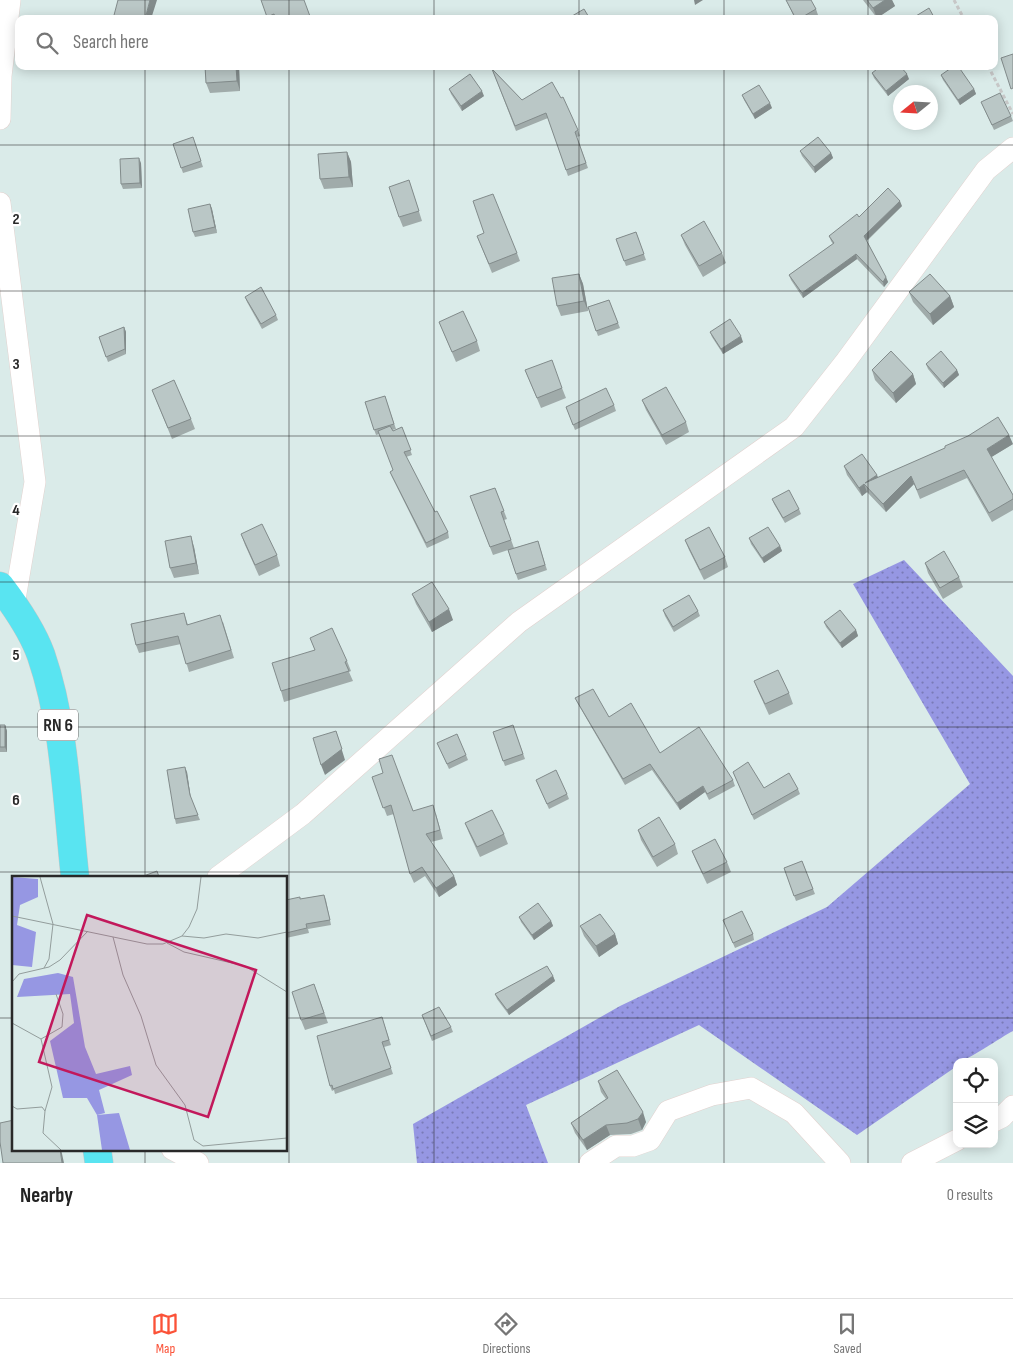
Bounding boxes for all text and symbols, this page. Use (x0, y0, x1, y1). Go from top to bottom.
search box (15, 15, 998, 70)
icon: search (33, 29, 61, 57)
text: Search here (73, 31, 149, 54)
north arrow (893, 85, 938, 130)
text: 2 (12, 210, 20, 229)
text: 3 (12, 355, 20, 374)
text: 4 (12, 501, 20, 520)
text: 5 (12, 646, 20, 665)
road number: RN 6 (38, 710, 78, 740)
text: 6 (12, 791, 20, 810)
inset map (12, 876, 288, 1150)
map controls (953, 1058, 998, 1148)
button: locate (953, 1058, 998, 1103)
button: layers (953, 1103, 998, 1148)
text: Nearby (20, 1183, 73, 1208)
text: 0 results (947, 1186, 993, 1205)
tab: Map (151, 1310, 179, 1357)
tab: Directions (482, 1310, 531, 1357)
tab: Saved (833, 1310, 862, 1357)

